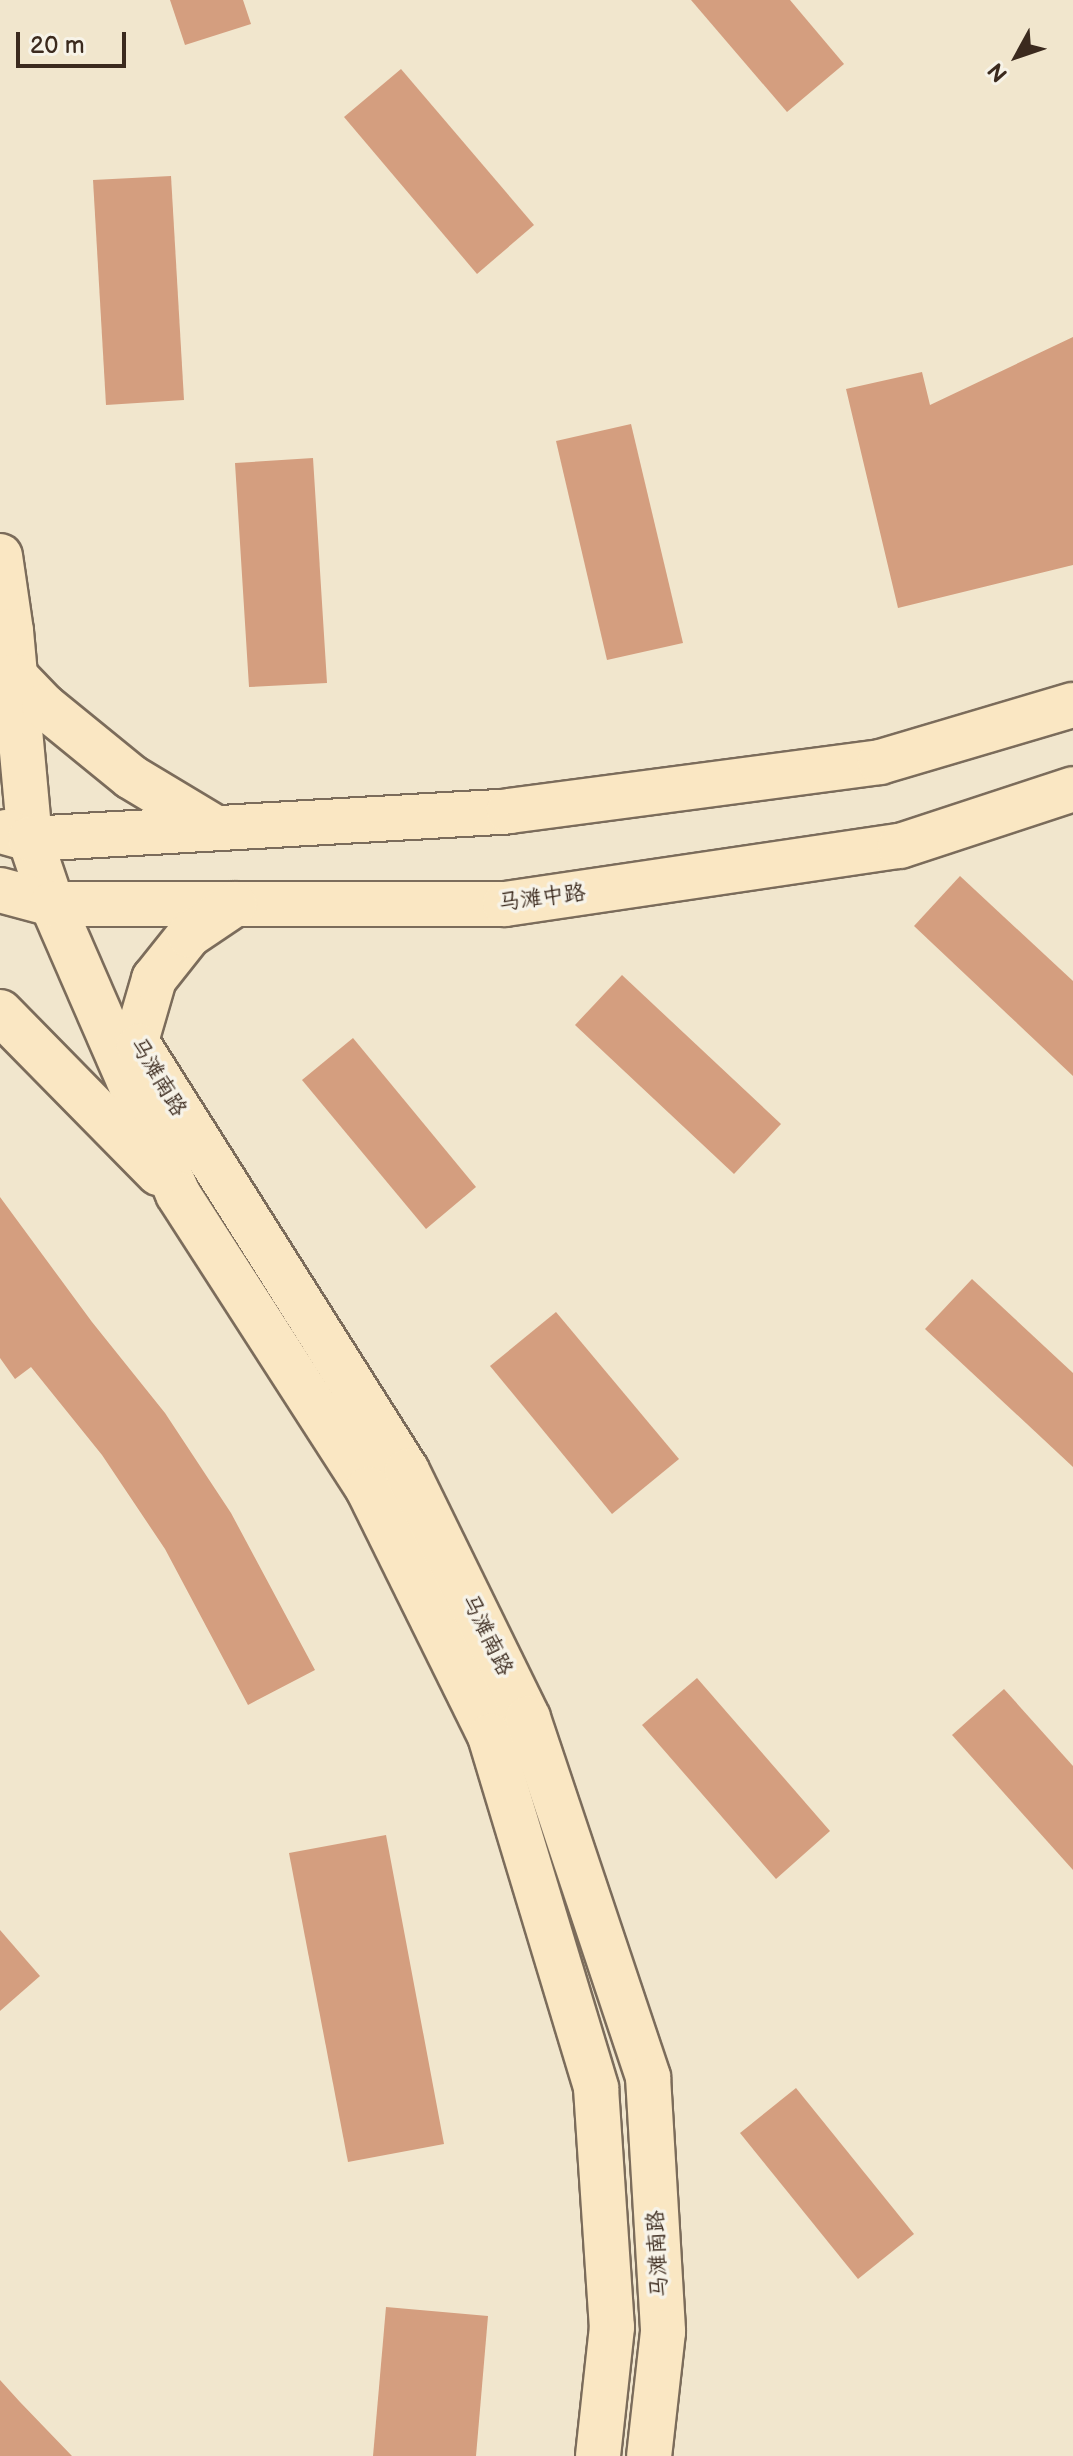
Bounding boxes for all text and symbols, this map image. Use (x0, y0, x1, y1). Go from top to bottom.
scale bar (20, 16, 130, 66)
north arrow (977, 16, 1057, 96)
text: 20 m (30, 31, 85, 60)
text: N (983, 57, 1014, 87)
street label: 马滩中路 (497, 880, 587, 916)
street label: 马滩南路 (124, 1032, 192, 1122)
street label: 马滩南路 (456, 1590, 518, 1680)
street label: 马滩南路 (643, 2209, 673, 2299)

